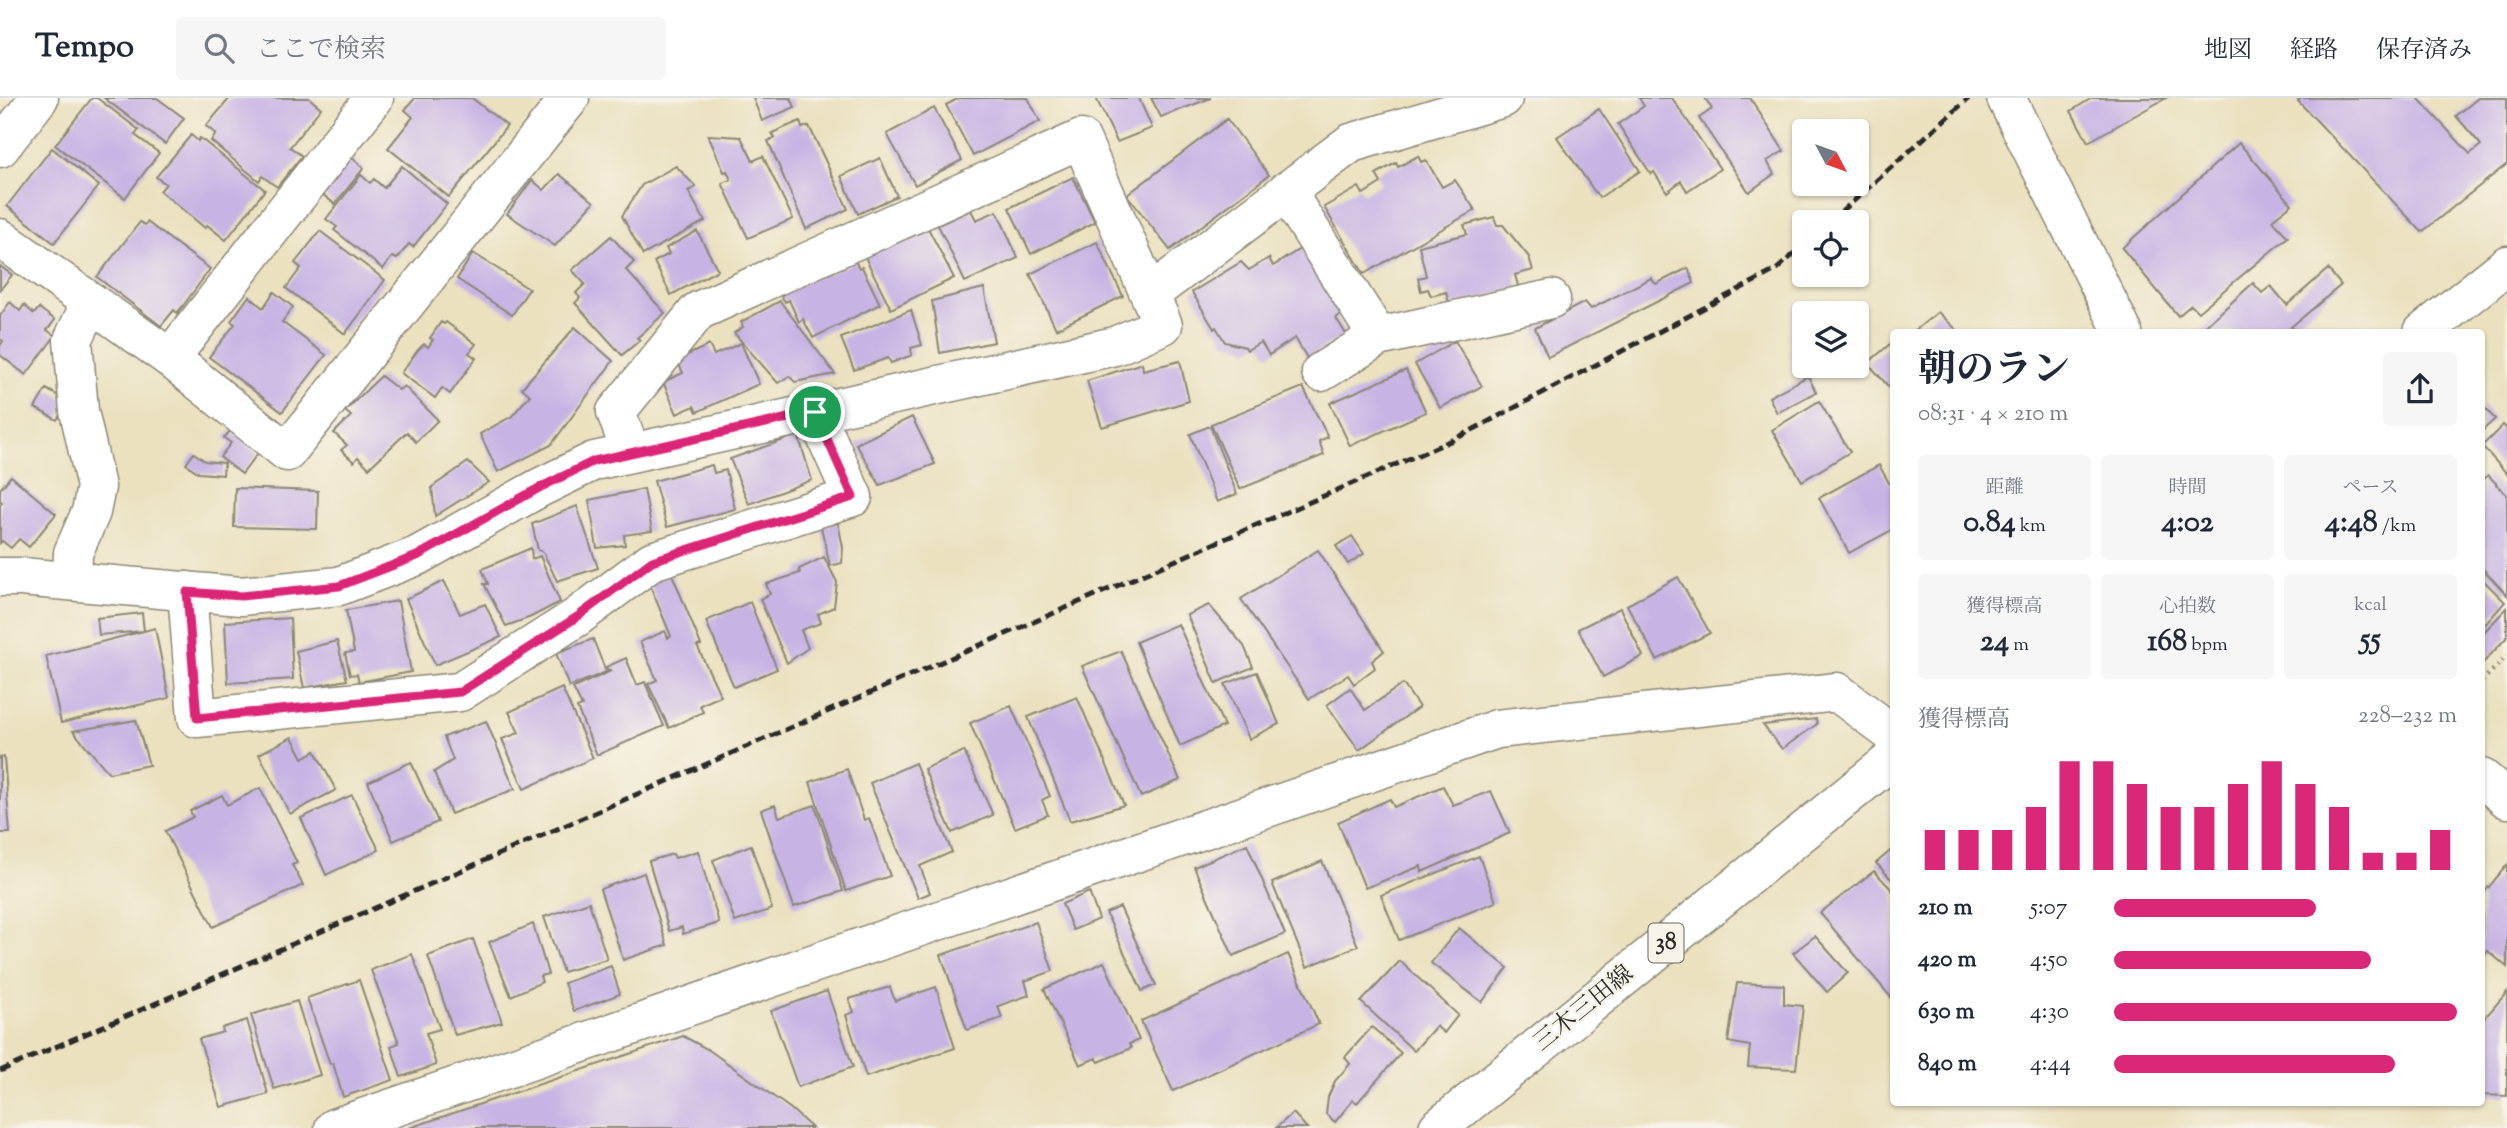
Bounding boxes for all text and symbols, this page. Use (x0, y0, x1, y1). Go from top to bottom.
search box (176, 17, 666, 80)
text: Tempo (35, 24, 134, 72)
icon: search (200, 29, 238, 67)
text: ここで検索 (256, 32, 386, 69)
text: 地図 (2204, 34, 2252, 68)
text: 経路 (2290, 34, 2338, 68)
text: 保存済み (2376, 34, 2472, 68)
north arrow (1792, 119, 1869, 196)
map controls (1792, 119, 1869, 378)
button: locate (1792, 210, 1869, 287)
button: layers (1792, 301, 1869, 378)
text: 朝のラン (1918, 345, 2070, 399)
button: share (2383, 352, 2457, 426)
pin (785, 382, 845, 442)
icon: arrive (796, 393, 834, 431)
text: 08:31 · 4 × 210 m (1918, 398, 2068, 431)
text: 距離 (1985, 475, 2024, 502)
text: 時間 (2168, 475, 2207, 502)
text: ペース (2342, 475, 2399, 502)
text: 0.84 (1963, 502, 2016, 545)
text: 4:02 (2161, 502, 2214, 545)
text: 4:48 (2325, 502, 2378, 545)
text: km (2016, 513, 2046, 540)
text: /km (2378, 513, 2416, 540)
text: kcal (2354, 592, 2387, 619)
text: 獲得標高 (1966, 594, 2043, 621)
text: 心拍数 (2159, 594, 2216, 621)
text: 55 (2360, 619, 2381, 662)
text: 24 (1980, 621, 2009, 664)
text: 168 (2147, 621, 2187, 664)
text: m (2009, 632, 2029, 659)
text: bpm (2187, 632, 2228, 659)
text: 228–232 m (2358, 700, 2457, 733)
text: 獲得標高 (1918, 704, 2010, 737)
text: 210 m (1918, 892, 1972, 925)
text: 5:07 (2030, 892, 2067, 925)
road number: 38 (1648, 923, 1684, 962)
text: 420 m (1918, 944, 1976, 977)
text: 4:50 (2030, 944, 2068, 977)
street label: 三木三田線 (1527, 958, 1641, 1060)
text: 630 m (1918, 996, 1975, 1029)
text: 4:30 (2030, 996, 2069, 1029)
text: 840 m (1918, 1048, 1977, 1081)
text: 4:44 (2030, 1048, 2071, 1081)

